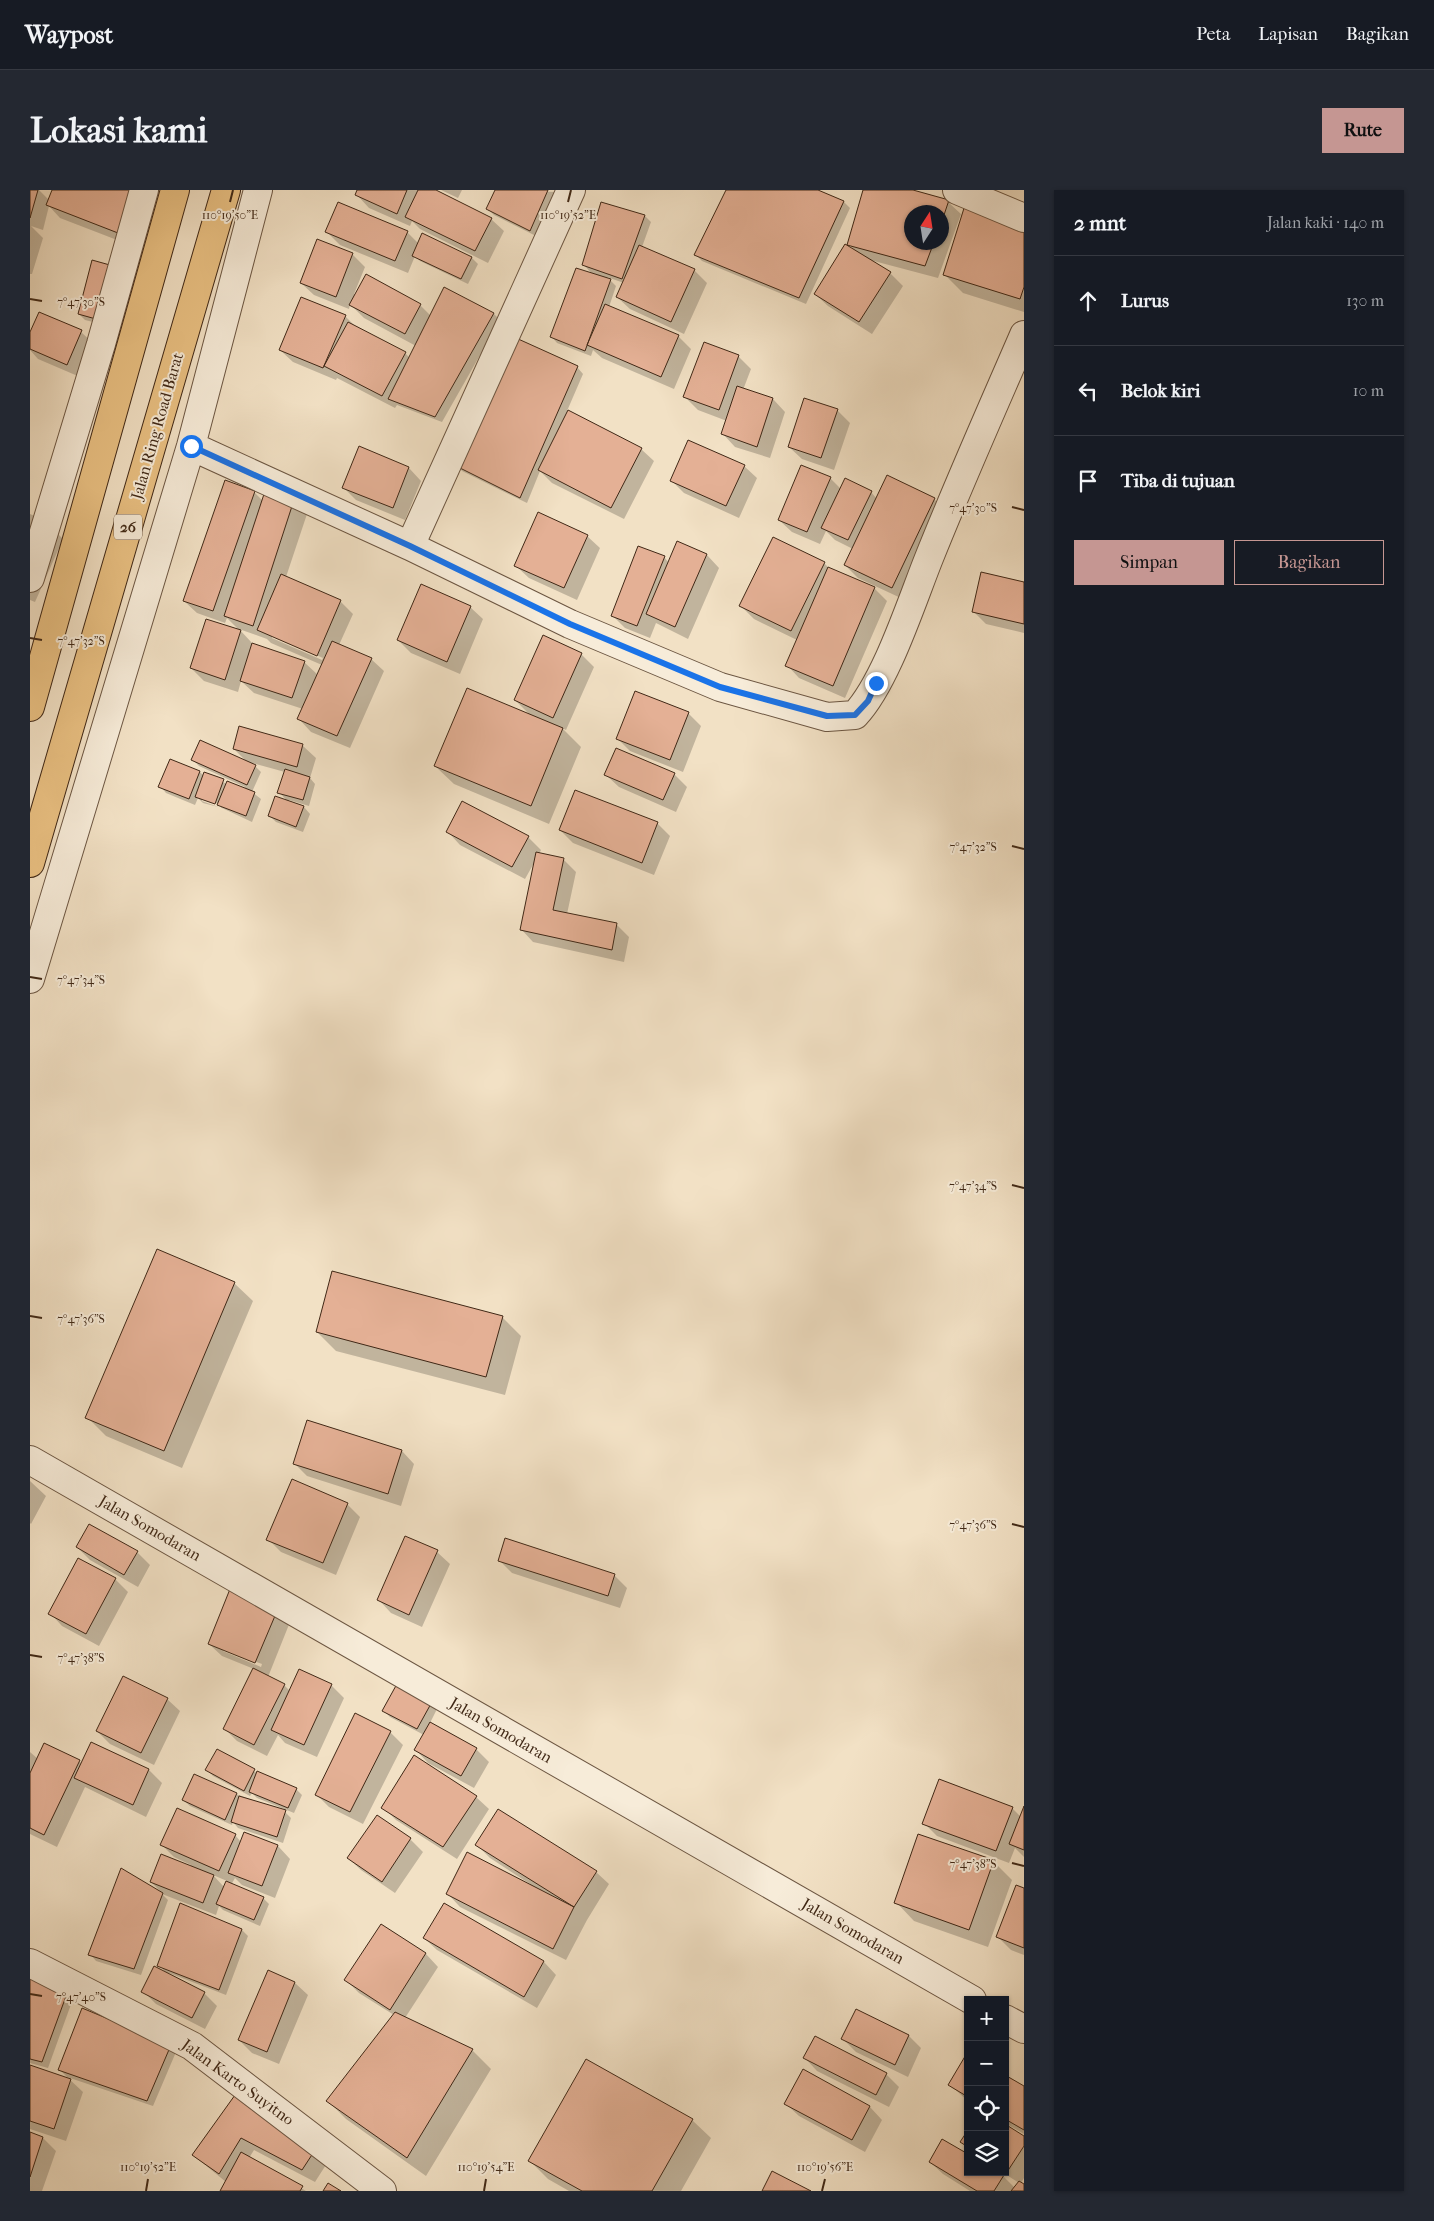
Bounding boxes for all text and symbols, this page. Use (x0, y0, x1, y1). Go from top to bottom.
text: Waypost (25, 21, 113, 49)
text: Peta (1196, 24, 1230, 45)
text: Lapisan (1258, 24, 1318, 45)
text: Bagikan (1346, 24, 1409, 45)
button: Rute (1322, 108, 1404, 153)
text: Lokasi kami (30, 110, 207, 151)
north arrow (904, 205, 949, 250)
text: 110°19'50"E (202, 208, 258, 222)
text: 110°19'52"E (540, 208, 596, 222)
text: 2 mnt (1074, 211, 1126, 235)
text: Jalan kaki · 140 m (1267, 213, 1384, 232)
icon: ahead (1074, 287, 1102, 315)
text: Lurus (1121, 290, 1169, 312)
text: 130 m (1346, 291, 1384, 310)
text: 7°47'30"S (57, 295, 105, 309)
street label: Jalan Ring Road Barat (126, 350, 187, 504)
icon: left (1074, 377, 1102, 405)
text: Belok kiri (1121, 380, 1200, 402)
text: 10 m (1353, 381, 1384, 400)
route start (180, 435, 203, 458)
icon: arrive (1074, 467, 1102, 495)
text: Tiba di tujuan (1121, 470, 1235, 492)
text: 7°47'30"S (949, 501, 997, 515)
road number: 26 (114, 514, 142, 540)
button: Simpan (1074, 540, 1224, 585)
button: Bagikan (1234, 540, 1384, 585)
text: 7°47'32"S (57, 634, 105, 648)
route end (865, 672, 888, 695)
text: 7°47'32"S (949, 840, 997, 854)
text: 7°47'34"S (57, 973, 105, 987)
text: 7°47'34"S (949, 1179, 997, 1193)
text: 7°47'36"S (57, 1312, 105, 1326)
street label: Jalan Somodaran (94, 1490, 205, 1565)
text: 7°47'36"S (949, 1518, 997, 1532)
text: 7°47'38"S (57, 1651, 105, 1665)
street label: Jalan Somodaran (445, 1692, 556, 1767)
text: 7°47'38"S (949, 1857, 997, 1871)
street label: Jalan Somodaran (797, 1893, 908, 1968)
text: 7°47'40"S (56, 1990, 106, 2004)
map controls (964, 1996, 1009, 2176)
button: + (964, 1996, 1009, 2041)
street label: Jalan Karto Suyitno (177, 2034, 298, 2129)
button: − (964, 2041, 1009, 2086)
button: locate (964, 2086, 1009, 2131)
button: layers (964, 2131, 1009, 2176)
text: 110°19'52"E (120, 2160, 176, 2174)
text: 110°19'54"E (458, 2160, 514, 2174)
text: 110°19'56"E (797, 2160, 853, 2174)

